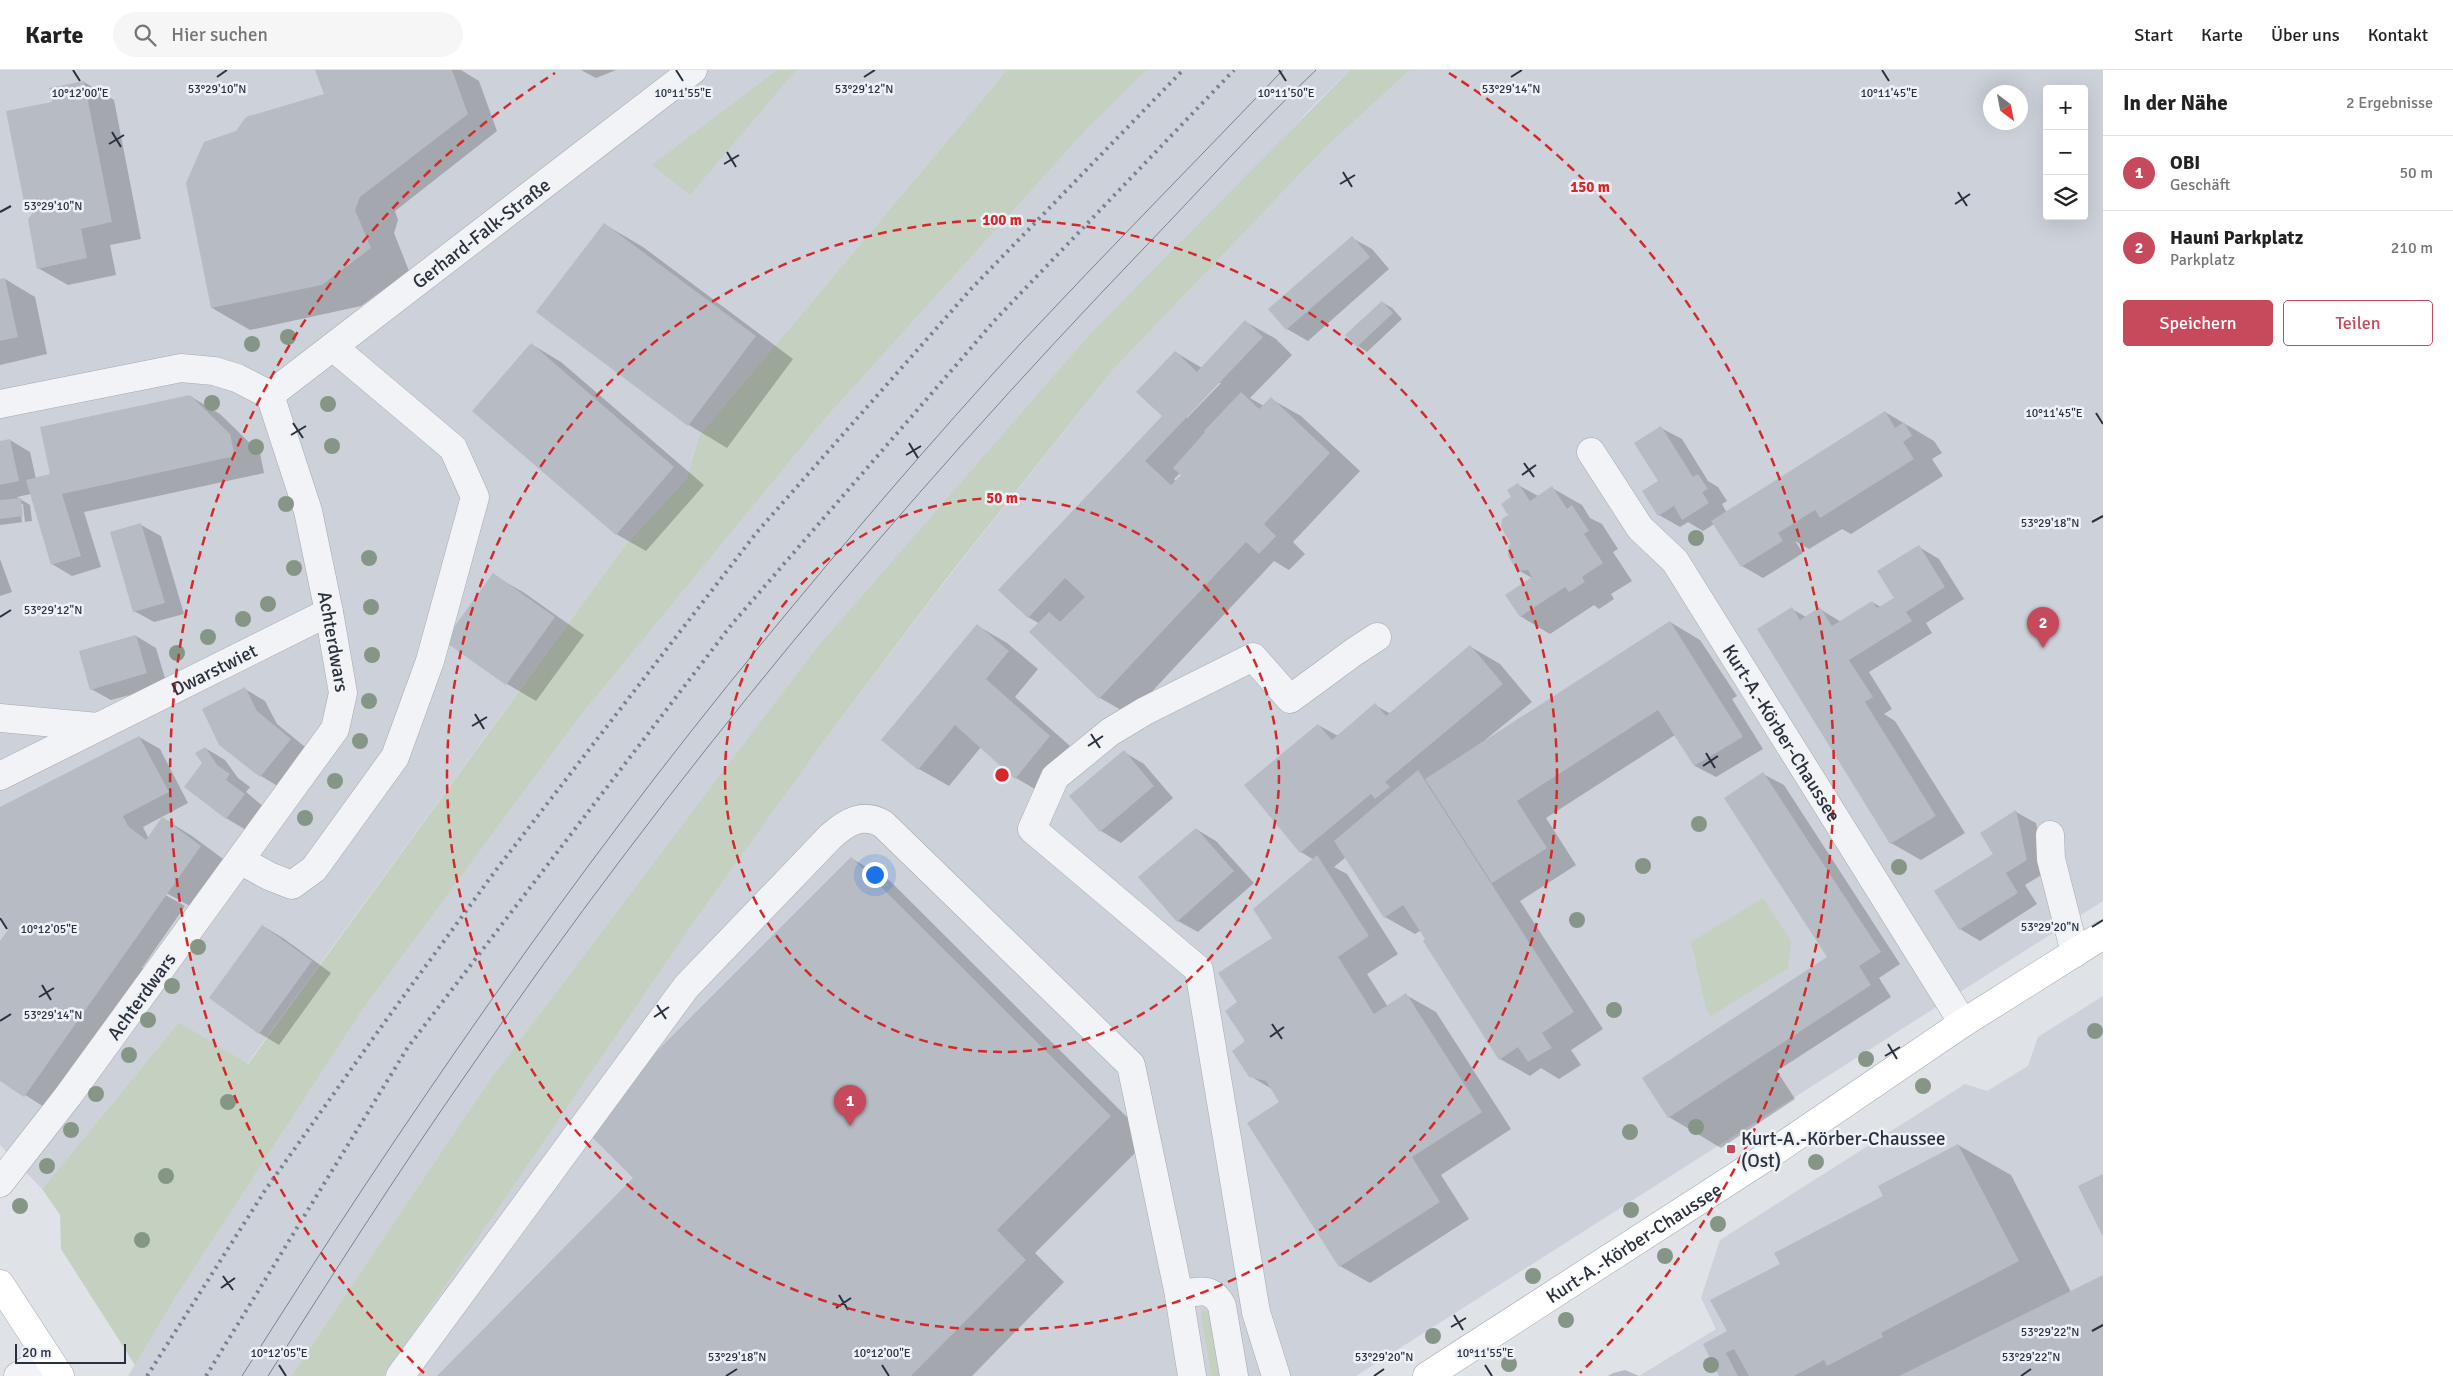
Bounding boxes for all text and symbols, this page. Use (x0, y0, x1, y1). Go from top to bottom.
search box (113, 12, 463, 57)
text: Karte (25, 20, 83, 50)
icon: search (131, 21, 159, 49)
text: Hier suchen (171, 23, 268, 47)
text: Start (2134, 24, 2173, 46)
text: Karte (2201, 24, 2243, 46)
text: Über uns (2271, 24, 2340, 46)
text: Kontakt (2368, 24, 2428, 46)
text: 53°29'10"N (188, 82, 246, 97)
text: 53°29'12"N (835, 82, 893, 97)
text: 53°29'14"N (1482, 82, 1540, 97)
north arrow (1983, 85, 2028, 130)
map controls (2043, 85, 2088, 220)
button: + (2043, 85, 2088, 130)
text: 10°12'00"E (51, 86, 109, 101)
text: 10°11'55"E (654, 86, 712, 101)
text: 10°11'50"E (1257, 86, 1315, 101)
text: 10°11'45"E (1860, 86, 1918, 101)
text: In der Nähe (2123, 90, 2228, 116)
text: 2 Ergebnisse (2346, 93, 2433, 113)
button: − (2043, 130, 2088, 175)
text: OBI (2170, 151, 2200, 175)
text: 1 (2135, 163, 2143, 183)
text: 50 m (2399, 163, 2433, 183)
street label: Gerhard-Falk-Straße (408, 173, 555, 294)
button: layers (2043, 175, 2088, 220)
text: Geschäft (2170, 175, 2230, 195)
text: 150 m (1570, 178, 1610, 196)
text: 53°29'10"N (24, 199, 82, 214)
text: 100 m (982, 211, 1022, 229)
text: Hauni Parkplatz (2170, 226, 2303, 250)
text: 2 (2135, 238, 2143, 258)
text: 210 m (2391, 238, 2433, 258)
text: Parkplatz (2170, 250, 2235, 270)
button: Speichern (2123, 300, 2273, 346)
button: Teilen (2283, 300, 2433, 346)
text: 10°11'45"E (2025, 406, 2083, 421)
text: 50 m (986, 489, 1018, 507)
text: 53°29'18"N (2021, 516, 2079, 531)
street label: Achterdwars (312, 589, 354, 694)
text: 53°29'12"N (24, 603, 82, 618)
pin: 2 (2027, 607, 2059, 648)
street label: Dwarstwiet (167, 639, 262, 702)
street label: Kurt-A.-Körber-Chaussee (1717, 640, 1846, 827)
centre of rings (993, 766, 1011, 784)
your location (862, 862, 888, 888)
text: 53°29'20"N (2021, 920, 2079, 935)
text: 10°12'05"E (20, 922, 78, 937)
street label: Achterdwars (102, 948, 182, 1045)
text: 53°29'14"N (24, 1008, 82, 1023)
pin: 1 (834, 1085, 866, 1126)
place label: Kurt-A.-Körber-Chaussee (Ost) (1741, 1127, 1946, 1173)
marker: Kurt-A.-Körber-Chaussee (Ost) (1725, 1143, 1737, 1155)
street label: Kurt-A.-Körber-Chaussee (1542, 1178, 1727, 1309)
text: 53°29'22"N (2021, 1325, 2079, 1340)
scale bar (15, 1341, 126, 1364)
text: 20 m (22, 1344, 51, 1361)
text: 10°12'05"E (250, 1346, 308, 1361)
text: 10°12'00"E (853, 1346, 911, 1361)
text: 10°11'55"E (1456, 1346, 1514, 1361)
text: 53°29'18"N (708, 1350, 766, 1365)
text: 53°29'20"N (1355, 1350, 1413, 1365)
text: 53°29'22"N (2002, 1350, 2060, 1365)

